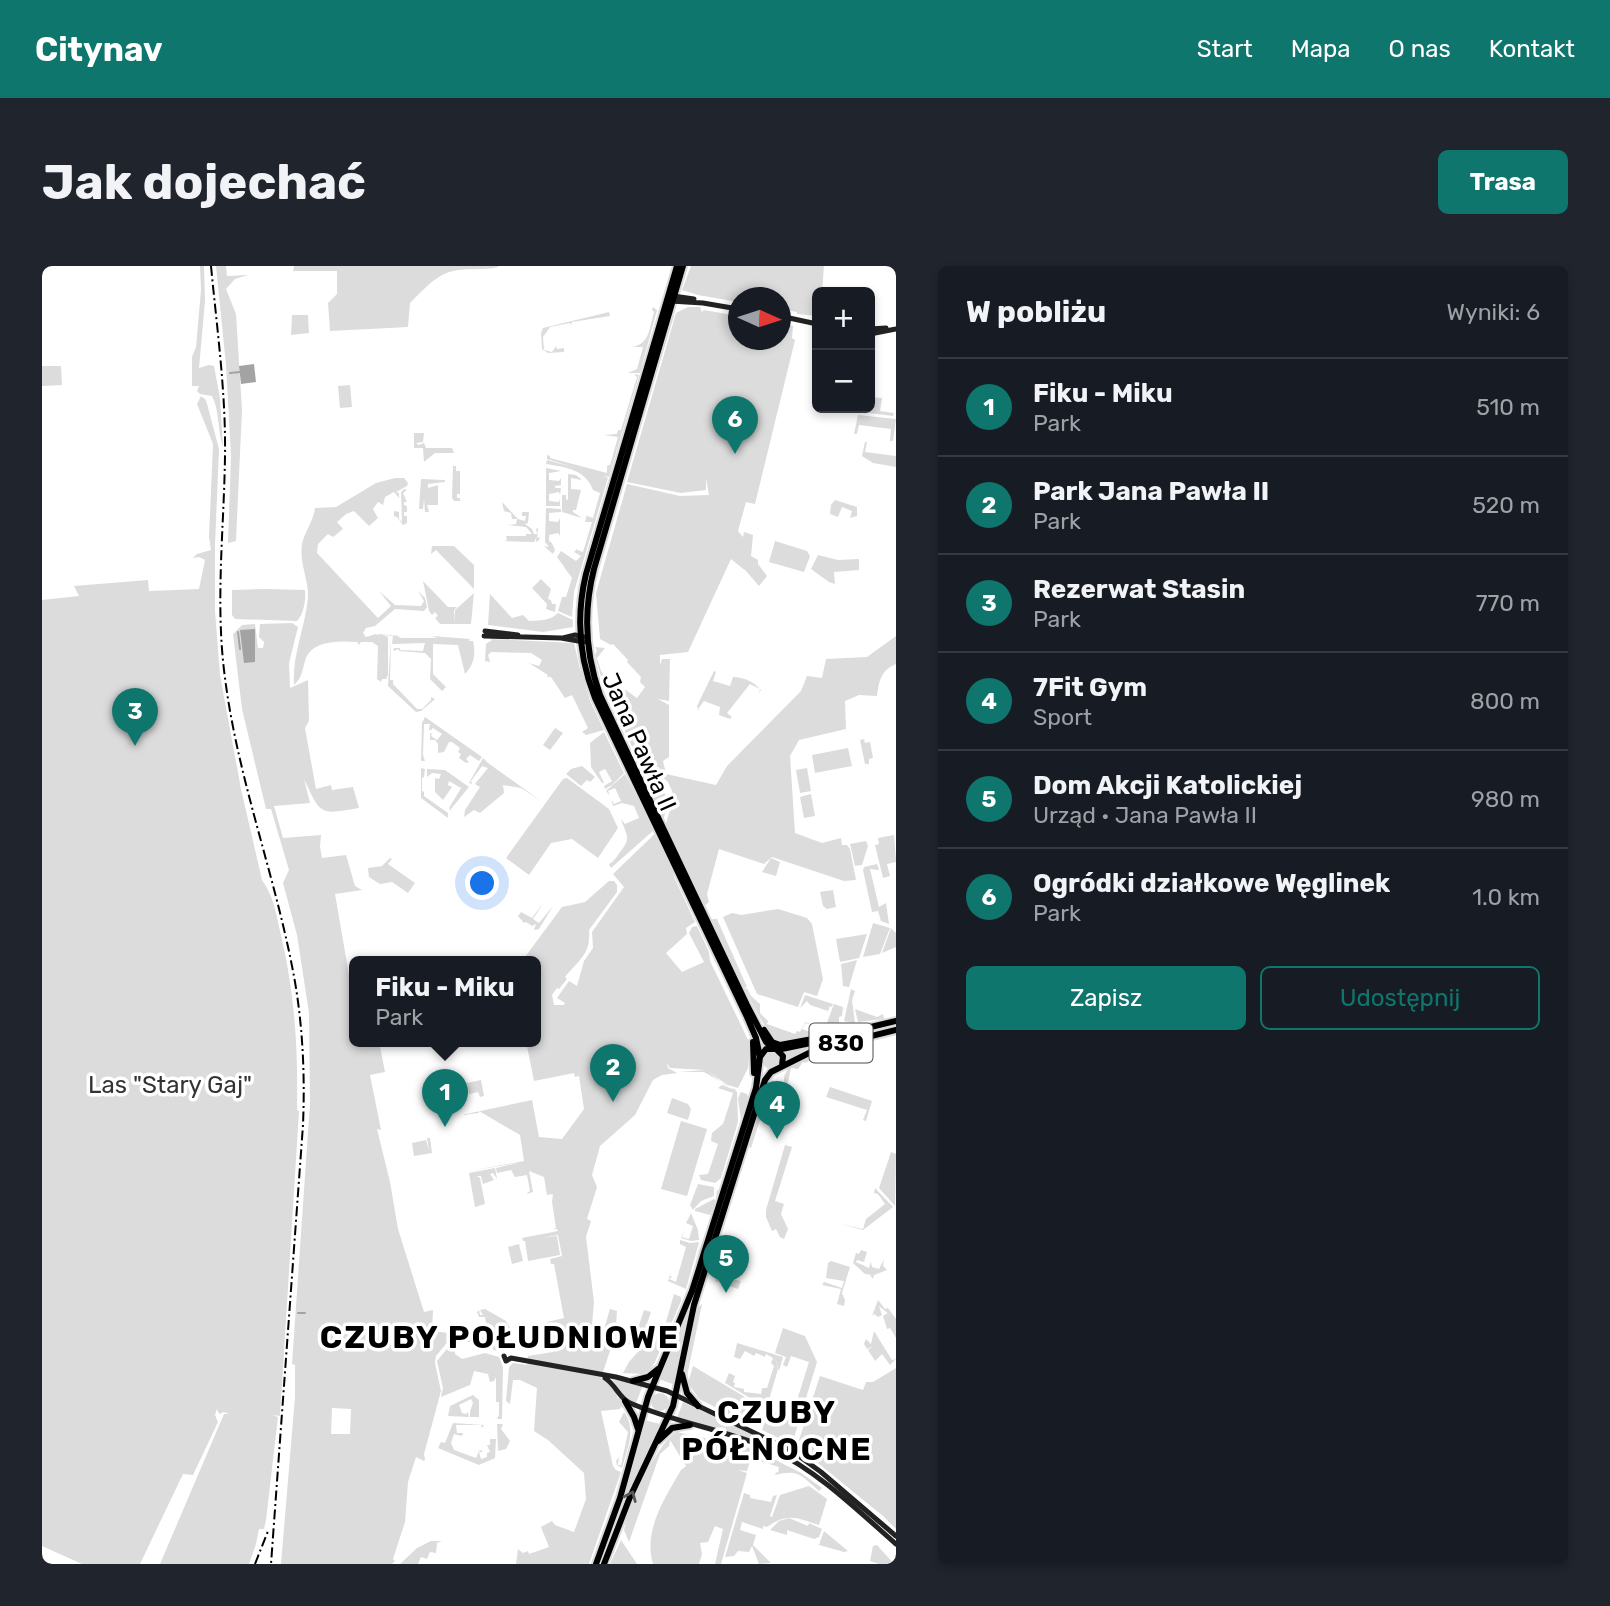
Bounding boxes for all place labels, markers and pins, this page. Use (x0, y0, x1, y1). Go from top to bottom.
pin: 6 (712, 396, 758, 454)
pin: 3 (112, 688, 158, 746)
pin: 2 (590, 1044, 636, 1102)
pin: 1 (422, 1069, 468, 1127)
pin: 4 (754, 1081, 800, 1139)
pin: 5 (703, 1235, 749, 1293)

